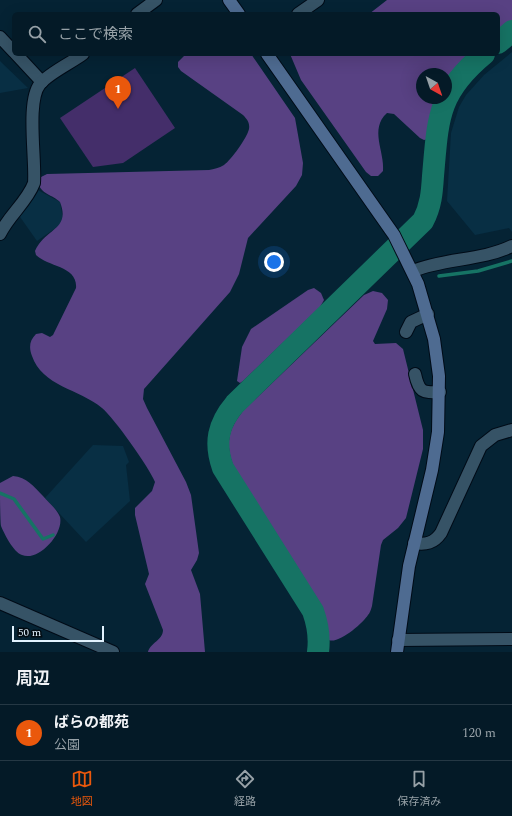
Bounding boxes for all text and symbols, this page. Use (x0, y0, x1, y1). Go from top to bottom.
search box (12, 12, 500, 56)
icon: search (26, 23, 48, 45)
text: ここで検索 (58, 23, 133, 46)
north arrow (416, 68, 452, 104)
pin: 1 (105, 76, 131, 109)
your location (264, 252, 284, 272)
scale bar (12, 624, 104, 643)
text: 50 m (18, 624, 41, 641)
text: 周辺 (16, 666, 50, 692)
text: ばらの都苑 (54, 711, 129, 734)
text: 1 (25, 723, 33, 743)
text: 120 m (462, 723, 496, 743)
text: 公園 (54, 735, 80, 755)
tab: 地図 (71, 768, 93, 810)
tab: 経路 (234, 768, 256, 810)
tab: 保存済み (397, 768, 441, 810)

